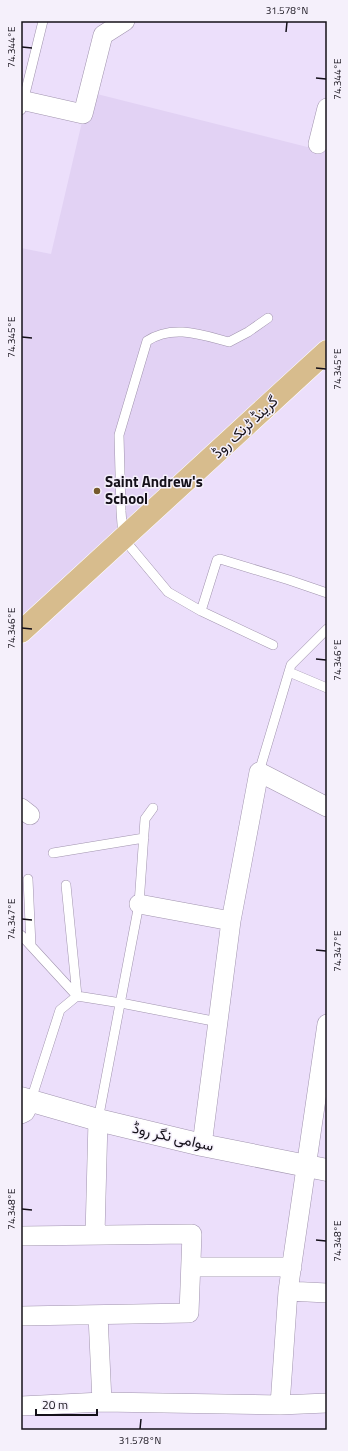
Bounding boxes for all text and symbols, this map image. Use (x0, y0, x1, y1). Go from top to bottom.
text: 31.578°N (266, 3, 308, 18)
text: 74.344°E (4, 26, 19, 68)
text: 74.344°E (330, 58, 345, 100)
text: 74.345°E (4, 316, 19, 358)
text: 74.345°E (330, 348, 345, 390)
street label: گرینڈ ٹرنک روڈ (206, 390, 283, 463)
place label: Saint Andrew's School (105, 470, 203, 510)
marker: Saint Andrew's School (92, 486, 102, 496)
text: 74.346°E (4, 607, 19, 649)
text: 74.346°E (330, 639, 345, 681)
text: 74.347°E (4, 898, 19, 940)
text: 74.347°E (330, 930, 345, 972)
street label: سوامی نگر روڈ (130, 1116, 216, 1157)
text: 74.348°E (4, 1188, 19, 1230)
text: 74.348°E (330, 1220, 345, 1262)
scale bar (36, 1391, 97, 1417)
text: 20 m (42, 1395, 68, 1414)
text: 31.578°N (119, 1433, 161, 1448)

